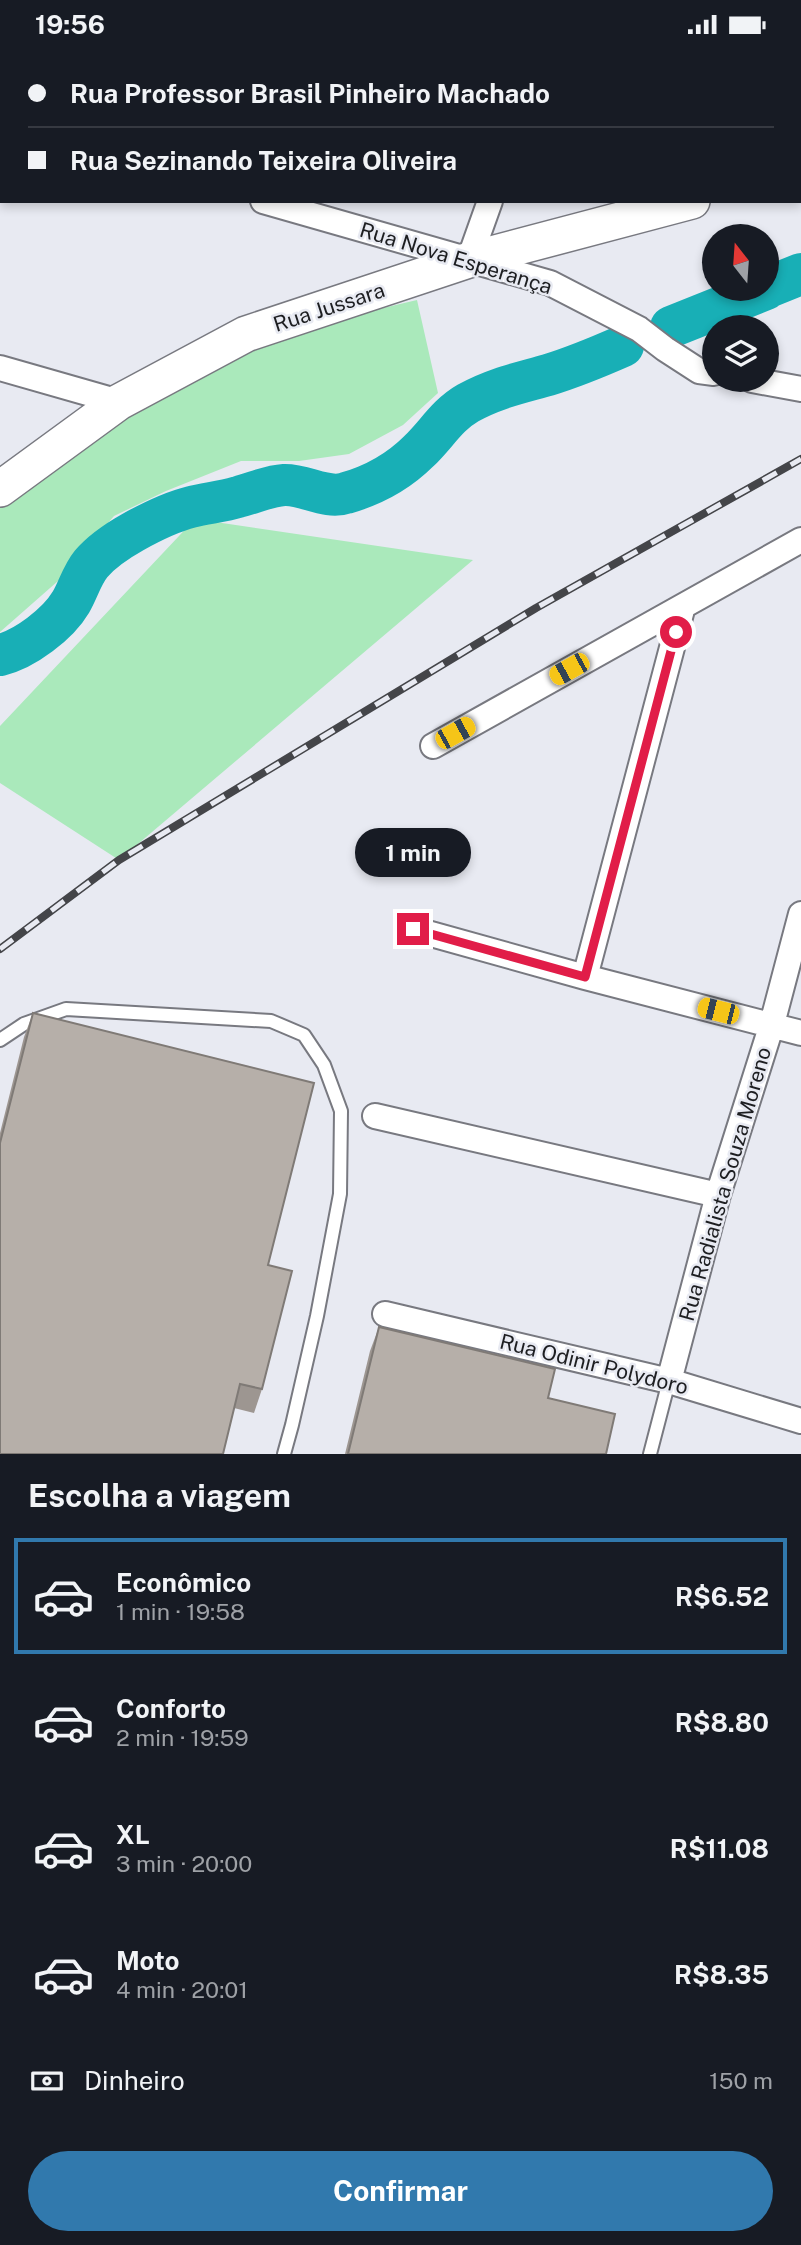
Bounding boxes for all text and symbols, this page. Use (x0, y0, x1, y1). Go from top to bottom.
text: 19:56 (35, 9, 105, 40)
text: Rua Professor Brasil Pinheiro Machado (70, 78, 550, 109)
text: Rua Sezinando Teixeira Oliveira (70, 145, 457, 176)
street label: Rua Nova Esperança (357, 217, 555, 299)
north arrow (702, 224, 779, 301)
map controls (702, 224, 779, 392)
street label: Rua Jussara (270, 277, 388, 337)
button: layers (702, 315, 779, 392)
route start (660, 616, 692, 648)
car (546, 650, 593, 688)
car (432, 714, 479, 752)
callout: 1 min (355, 827, 471, 877)
text: 1 min (385, 839, 441, 866)
route end (397, 913, 429, 945)
car (696, 996, 741, 1026)
street label: Rua Radialista Souza Moreno (674, 1044, 776, 1324)
street label: Rua Odinir Polydoro (497, 1328, 691, 1400)
text: Escolha a viagem (28, 1477, 291, 1514)
icon: car (32, 1565, 95, 1628)
text: Econômico (116, 1567, 251, 1598)
text: R$6.52 (675, 1581, 769, 1612)
text: 1 min · 19:58 (116, 1598, 245, 1625)
icon: car (32, 1691, 95, 1754)
text: Conforto (116, 1693, 226, 1724)
text: R$8.80 (675, 1707, 769, 1738)
text: 2 min · 19:59 (116, 1724, 249, 1751)
icon: car (32, 1817, 95, 1880)
text: XL (116, 1819, 150, 1850)
text: R$11.08 (670, 1833, 769, 1864)
text: 3 min · 20:00 (116, 1850, 252, 1877)
icon: car (32, 1943, 95, 2006)
text: Moto (116, 1945, 179, 1976)
text: R$8.35 (674, 1959, 769, 1990)
text: 4 min · 20:01 (116, 1976, 248, 2003)
icon: cash (28, 2062, 66, 2100)
text: Dinheiro (84, 2065, 185, 2096)
text: 150 m (709, 2067, 773, 2094)
button: Confirmar (28, 2151, 773, 2231)

